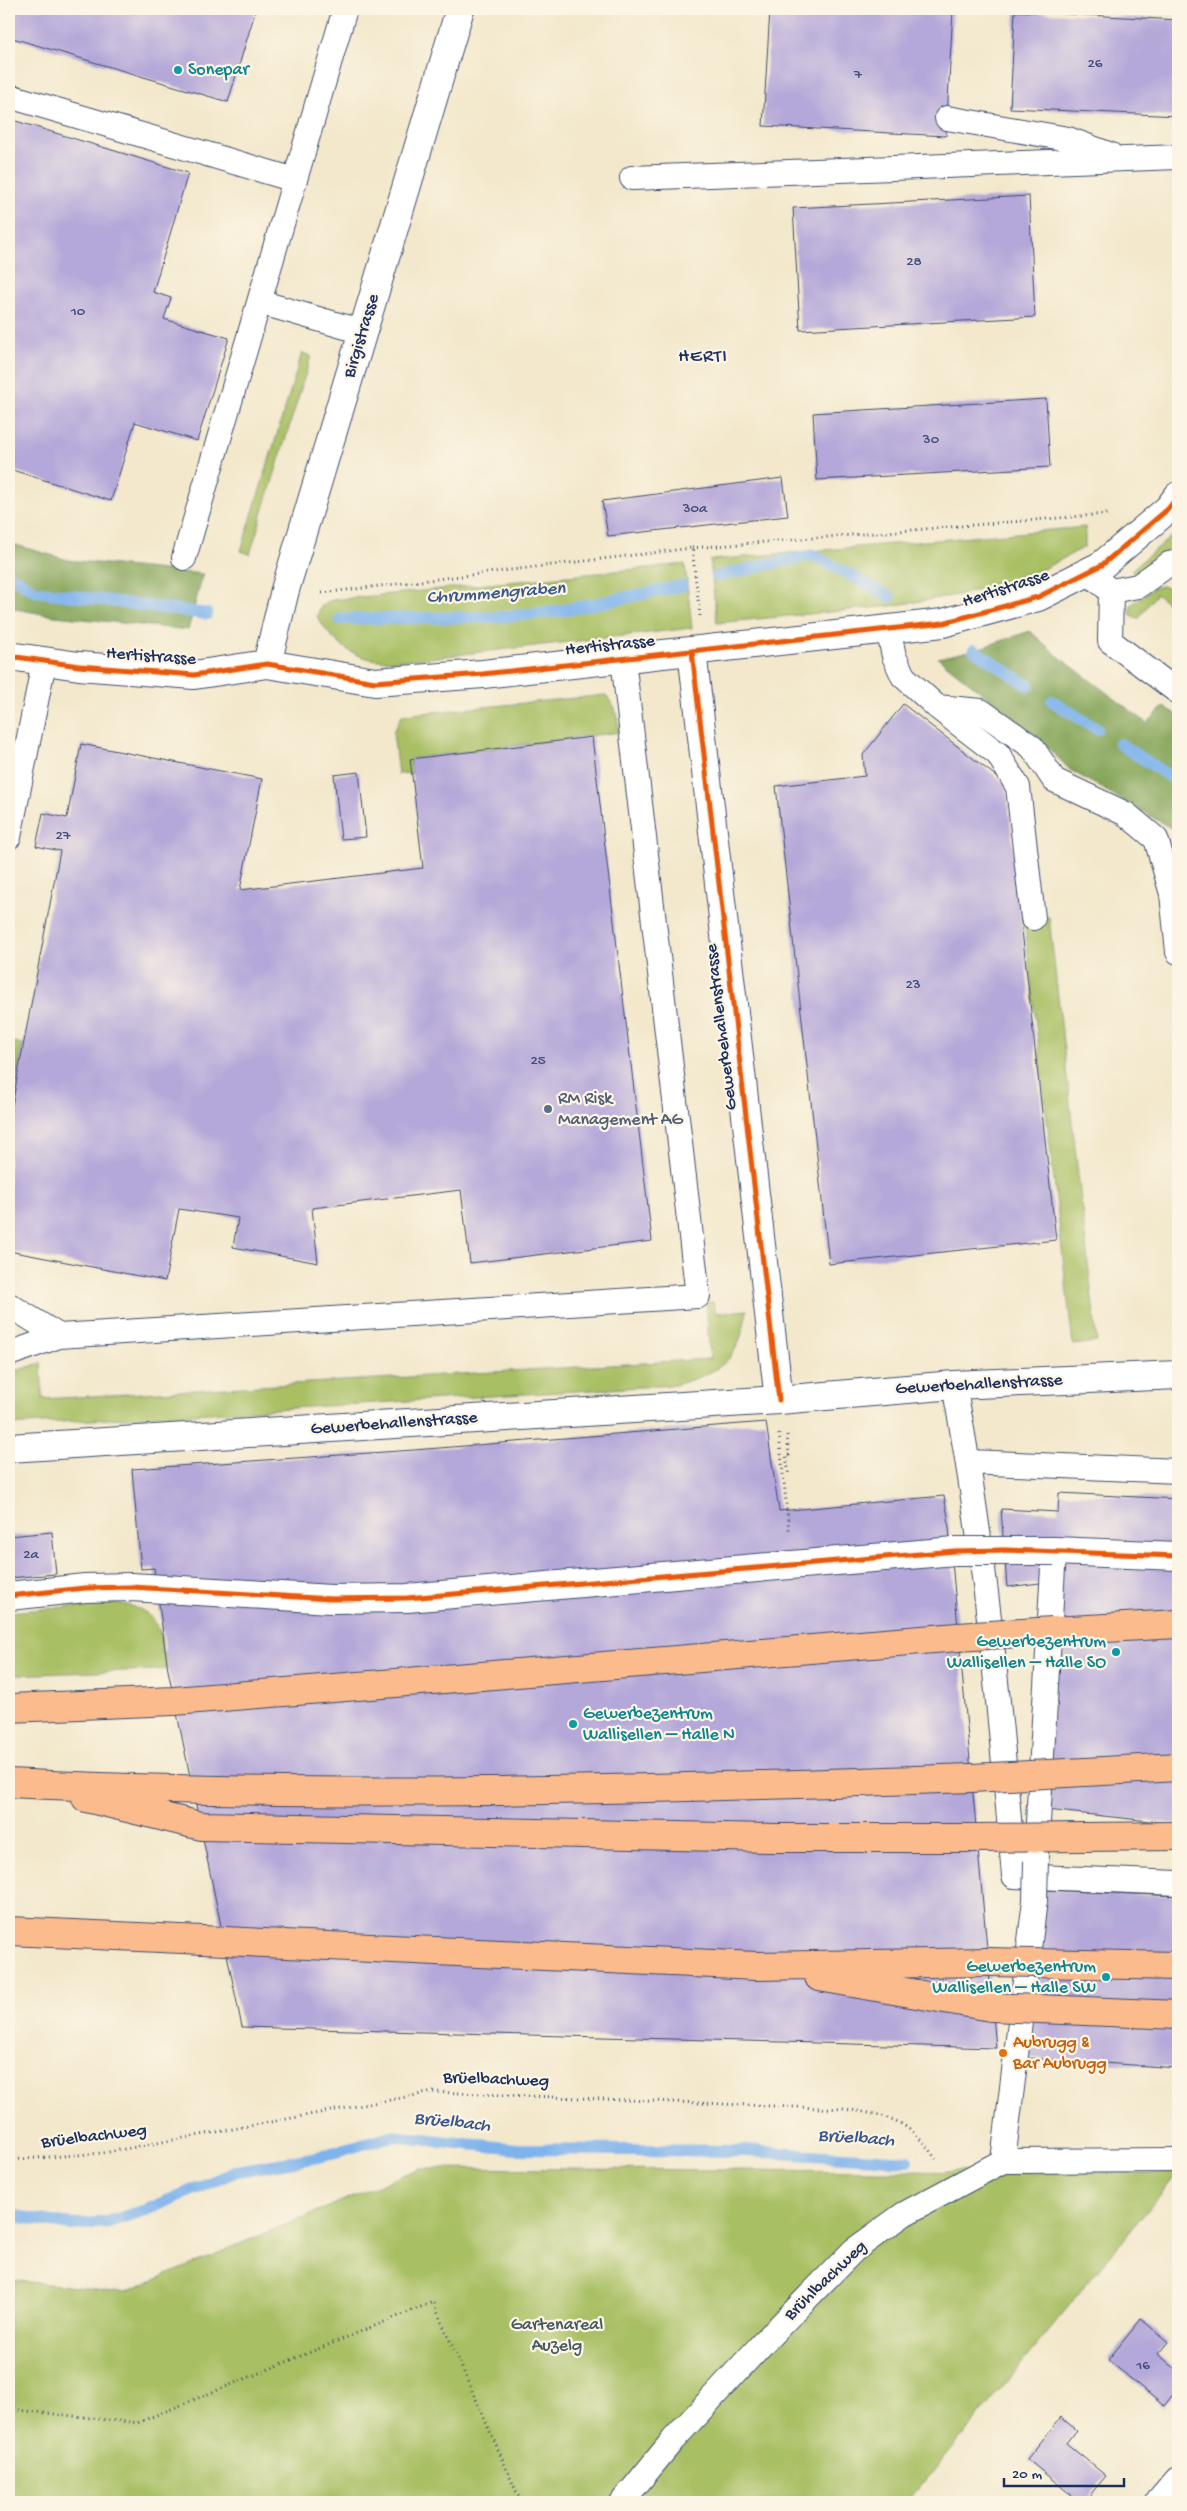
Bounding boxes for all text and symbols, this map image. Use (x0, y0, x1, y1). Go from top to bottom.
house number: 26 (1088, 55, 1103, 73)
place label: Sonepar (188, 60, 250, 81)
marker: Sonepar (172, 64, 184, 76)
house number: 7 (853, 66, 863, 84)
house number: 28 (906, 253, 922, 271)
street label: Birgistrasse (339, 291, 385, 381)
house number: 10 (70, 303, 86, 321)
district label: HERTI (678, 346, 728, 369)
house number: 30 (922, 431, 940, 449)
house number: 30a (682, 500, 708, 518)
street label: Hertistrasse (960, 565, 1053, 613)
water label: Chrummengraben (426, 578, 567, 610)
street label: Hertistrasse (564, 631, 657, 661)
street label: Hertistrasse (105, 643, 197, 671)
house number: 27 (55, 827, 72, 845)
street label: Gewerbehallenstrasse (701, 942, 743, 1111)
house number: 23 (905, 976, 921, 994)
house number: 25 (530, 1052, 546, 1070)
place label: RM Risk Management AG (558, 1089, 683, 1131)
marker: RM Risk Management AG (542, 1103, 554, 1115)
street label: Gewerbehallenstrasse (895, 1370, 1064, 1400)
street label: Gewerbehallenstrasse (310, 1408, 479, 1440)
house number: 2a (23, 1546, 40, 1564)
place label: Gewerbezentrum Wallisellen – Halle SO (947, 1632, 1106, 1674)
marker: Gewerbezentrum Wallisellen – Halle SO (1110, 1646, 1122, 1658)
place label: Gewerbezentrum Wallisellen – Halle N (583, 1704, 735, 1746)
marker: Gewerbezentrum Wallisellen – Halle N (567, 1718, 579, 1730)
place label: Gewerbezentrum Wallisellen – Halle SW (932, 1957, 1096, 1999)
marker: Gewerbezentrum Wallisellen – Halle SW (1100, 1971, 1112, 1983)
place label: Aubrugg & Bar Aubrugg (1012, 2033, 1107, 2075)
marker: Aubrugg & Bar Aubrugg (997, 2047, 1009, 2059)
street label: Brüelbachweg (442, 2068, 549, 2092)
water label: Brüelbach (413, 2108, 492, 2139)
street label: Brüelbachweg (39, 2120, 148, 2154)
water label: Brüelbach (817, 2125, 896, 2153)
street label: Brühlbachweg (780, 2236, 872, 2326)
park label: Gartenareal Auzelg (511, 2315, 603, 2357)
house number: 16 (1135, 2357, 1150, 2375)
scale bar (1004, 2456, 1124, 2488)
text: 20 m (1012, 2466, 1042, 2484)

